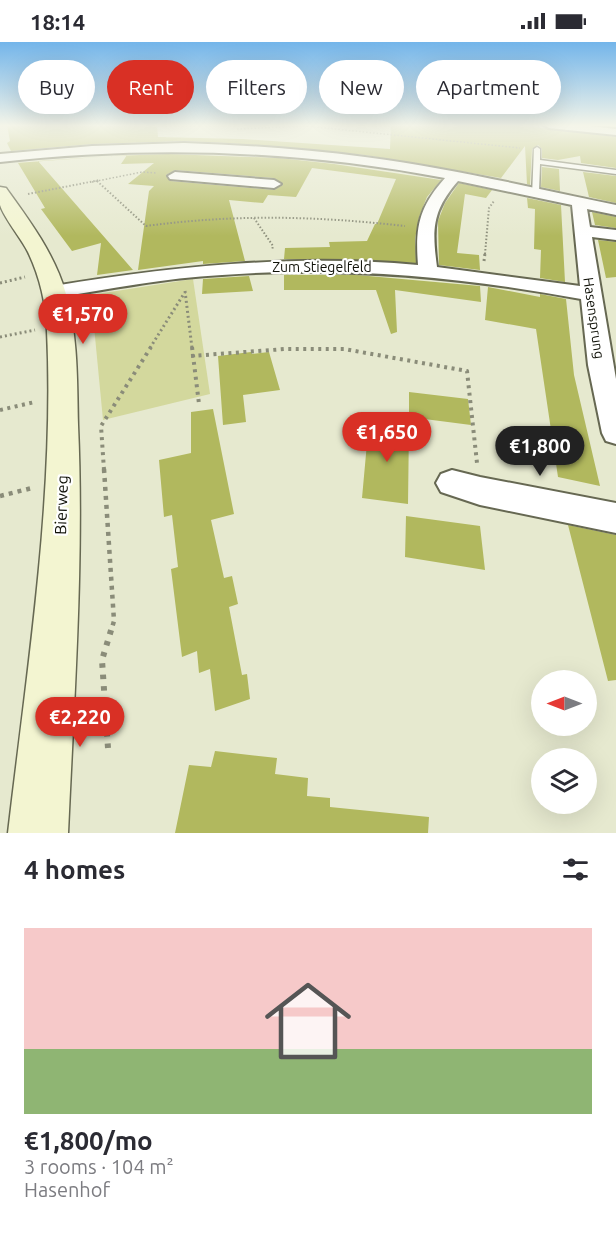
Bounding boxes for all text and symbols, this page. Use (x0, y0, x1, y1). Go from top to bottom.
text: 18:14 (30, 9, 85, 34)
chip: Buy (18, 60, 95, 114)
chip: Rent (107, 60, 194, 114)
chip: Filters (206, 60, 307, 114)
chip: New (319, 60, 404, 114)
chip: Apartment (416, 60, 561, 114)
street label: Zum Stiegelfeld (272, 259, 372, 275)
street label: Hasensprung (580, 276, 608, 360)
pin: €1,570 (34, 294, 132, 345)
text: €1,570 (52, 302, 114, 325)
pin: €1,650 (338, 412, 436, 463)
text: €1,650 (356, 420, 418, 443)
pin: €1,800 (491, 426, 589, 477)
text: €1,800 (509, 434, 571, 457)
street label: Bierweg (51, 475, 71, 535)
north arrow (531, 670, 597, 736)
map controls (531, 670, 597, 814)
pin: €2,220 (31, 697, 129, 748)
text: €2,220 (49, 705, 111, 728)
button: layers (531, 748, 597, 814)
icon: filters (559, 853, 592, 886)
text: 4 homes (24, 855, 125, 884)
icon: home (254, 967, 362, 1075)
text: €1,800/mo (24, 1126, 153, 1155)
text: 3 rooms · 104 m² (24, 1155, 174, 1178)
text: Hasenhof (24, 1178, 110, 1201)

